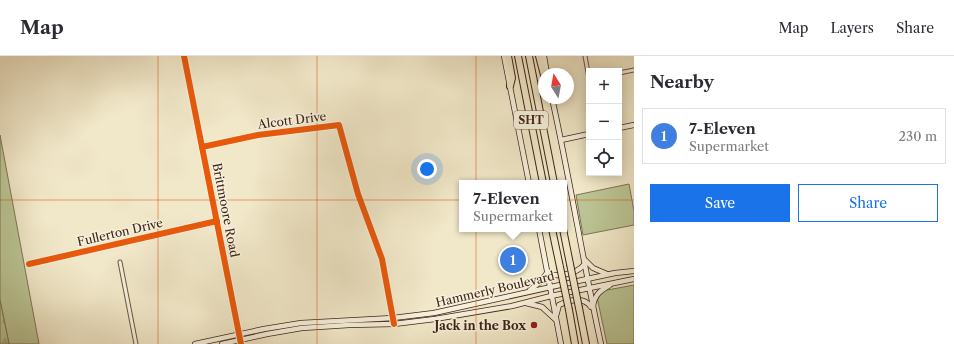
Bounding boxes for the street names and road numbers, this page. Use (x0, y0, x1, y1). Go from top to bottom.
street label: Alcott Drive (256, 108, 327, 132)
road number: SHT (514, 111, 548, 129)
street label: Brittmoore Road (209, 161, 243, 259)
street label: Fullerton Drive (76, 215, 165, 249)
street label: Hammerly Boulevard (434, 268, 557, 310)

